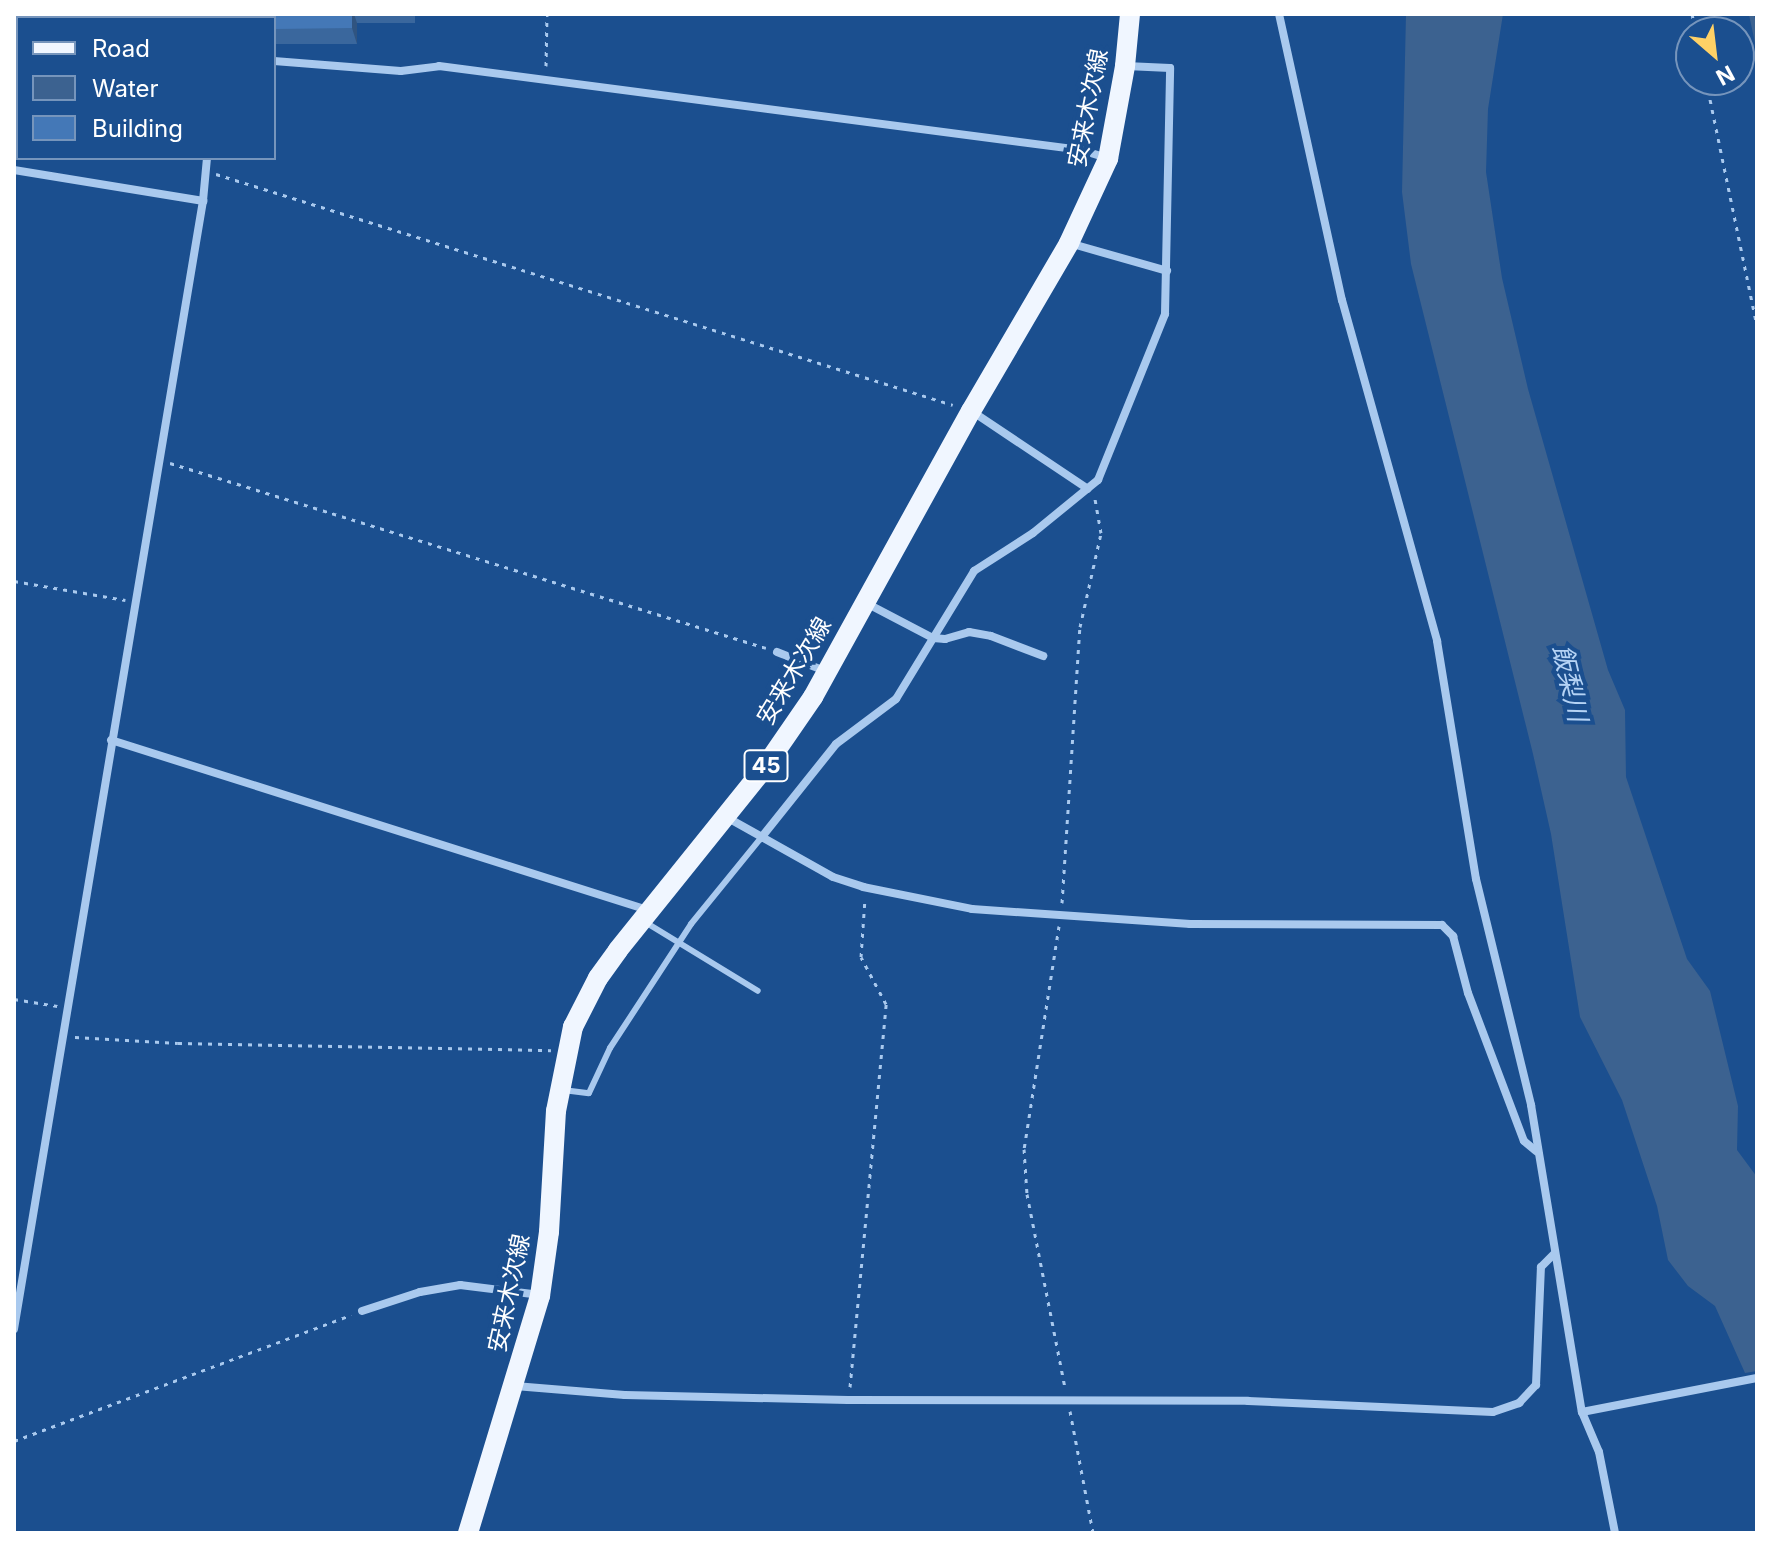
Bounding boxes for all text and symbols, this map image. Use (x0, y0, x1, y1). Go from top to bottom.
legend (16, 16, 276, 160)
north arrow (1675, 16, 1755, 96)
text: Road (92, 34, 150, 63)
street label: 安来木次線 (1062, 46, 1114, 170)
text: N (1712, 60, 1739, 91)
text: Water (92, 74, 159, 103)
text: Building (92, 114, 183, 143)
street label: 安来木次線 (751, 612, 837, 730)
water label: 飯梨川 (1546, 641, 1594, 725)
road number: 45 (742, 748, 790, 784)
street label: 安来木次線 (482, 1231, 536, 1355)

